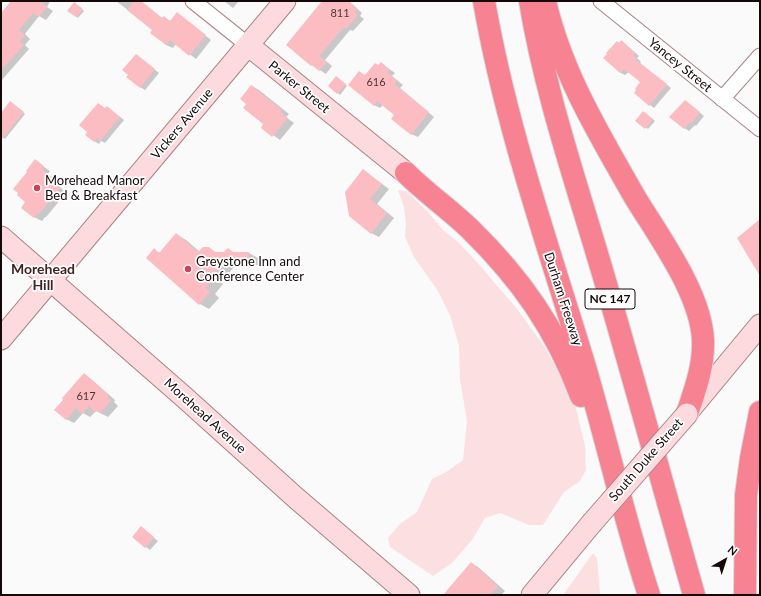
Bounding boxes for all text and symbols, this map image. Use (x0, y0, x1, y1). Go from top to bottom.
house number: 811 (330, 6, 350, 20)
street label: Yancey Street (645, 35, 715, 95)
street label: Parker Street (265, 58, 333, 116)
house number: 616 (366, 75, 386, 89)
street label: Vickers Avenue (148, 85, 216, 163)
place label: Morehead Manor Bed & Breakfast (45, 173, 144, 204)
marker: Morehead Manor Bed & Breakfast (32, 183, 42, 193)
street label: Durham Freeway (541, 250, 585, 348)
place label: Greystone Inn and Conference Center (196, 254, 304, 285)
district label: Morehead Hill (11, 261, 75, 294)
marker: Greystone Inn and Conference Center (183, 264, 193, 274)
road number: NC 147 (585, 289, 635, 309)
street label: Morehead Avenue (161, 375, 249, 457)
house number: 617 (76, 389, 96, 403)
street label: South Duke Street (606, 415, 686, 505)
north arrow (705, 540, 745, 580)
text: N (725, 543, 740, 558)

